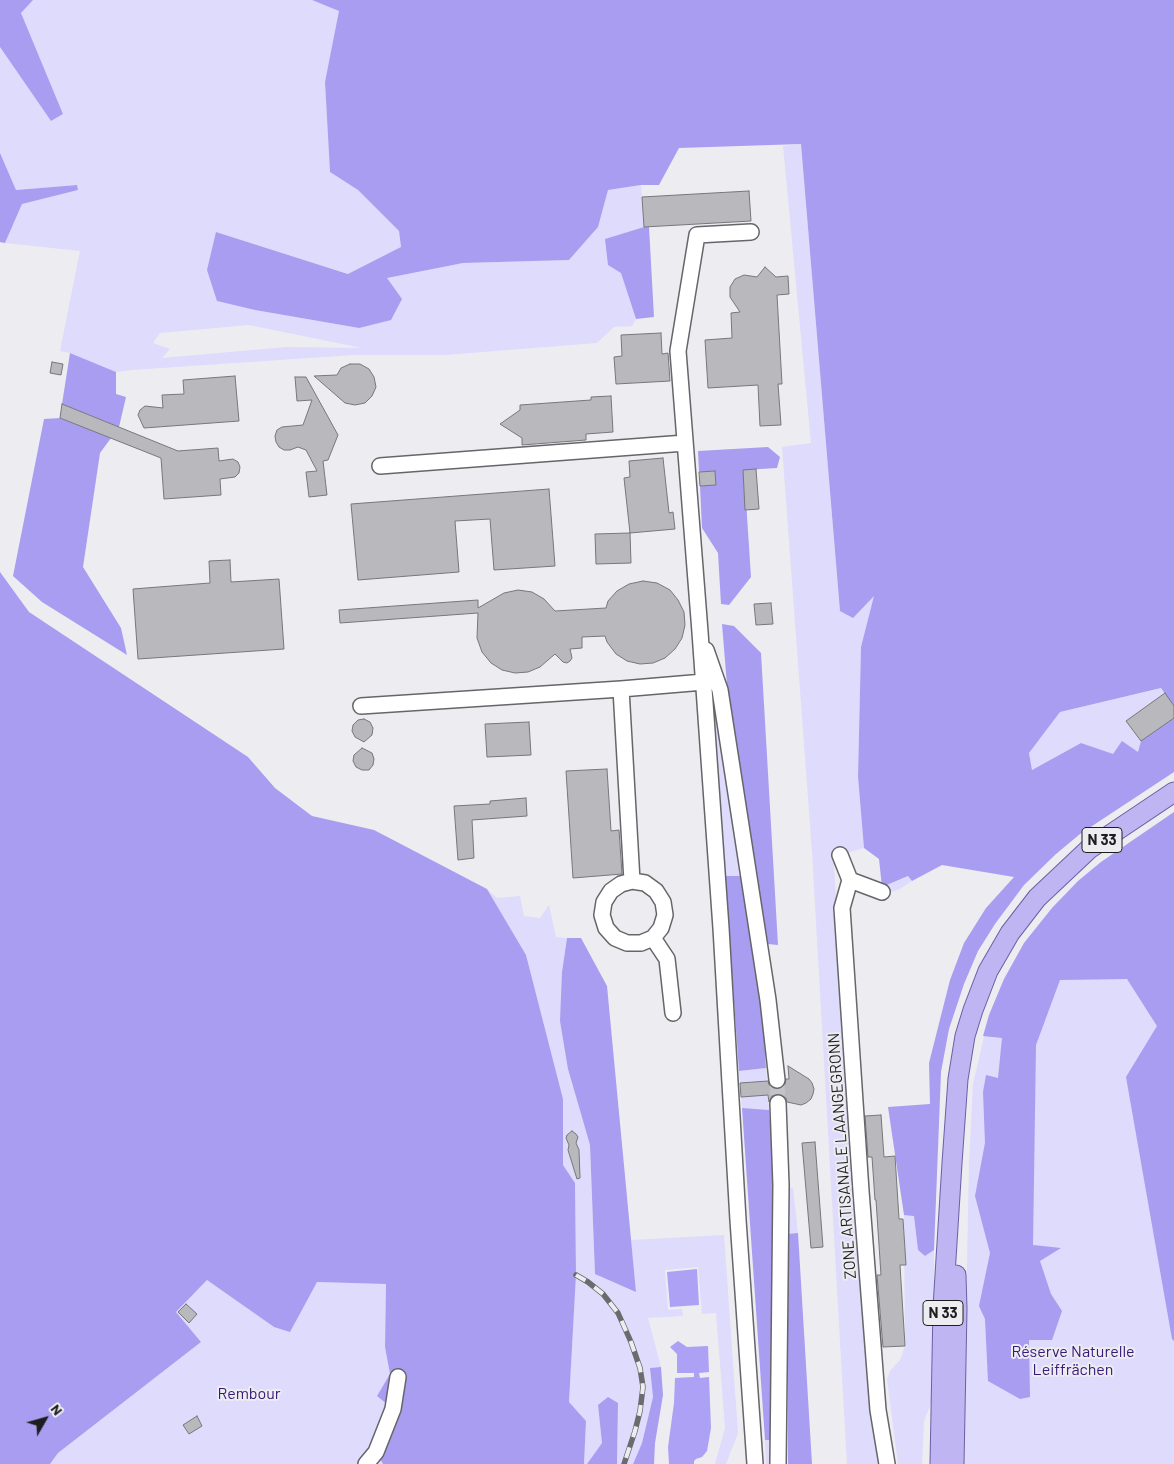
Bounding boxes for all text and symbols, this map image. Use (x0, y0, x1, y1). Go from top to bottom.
road number: N 33 (1082, 828, 1122, 852)
street label: ZONE ARTISANALE LAANGEGRONN (824, 1032, 860, 1280)
road number: N 33 (923, 1300, 963, 1326)
park label: Réserve Naturelle Leiffrächen (1011, 1342, 1135, 1380)
park label: Rembour (217, 1384, 281, 1404)
north arrow (20, 1394, 70, 1444)
text: N (48, 1401, 67, 1418)

